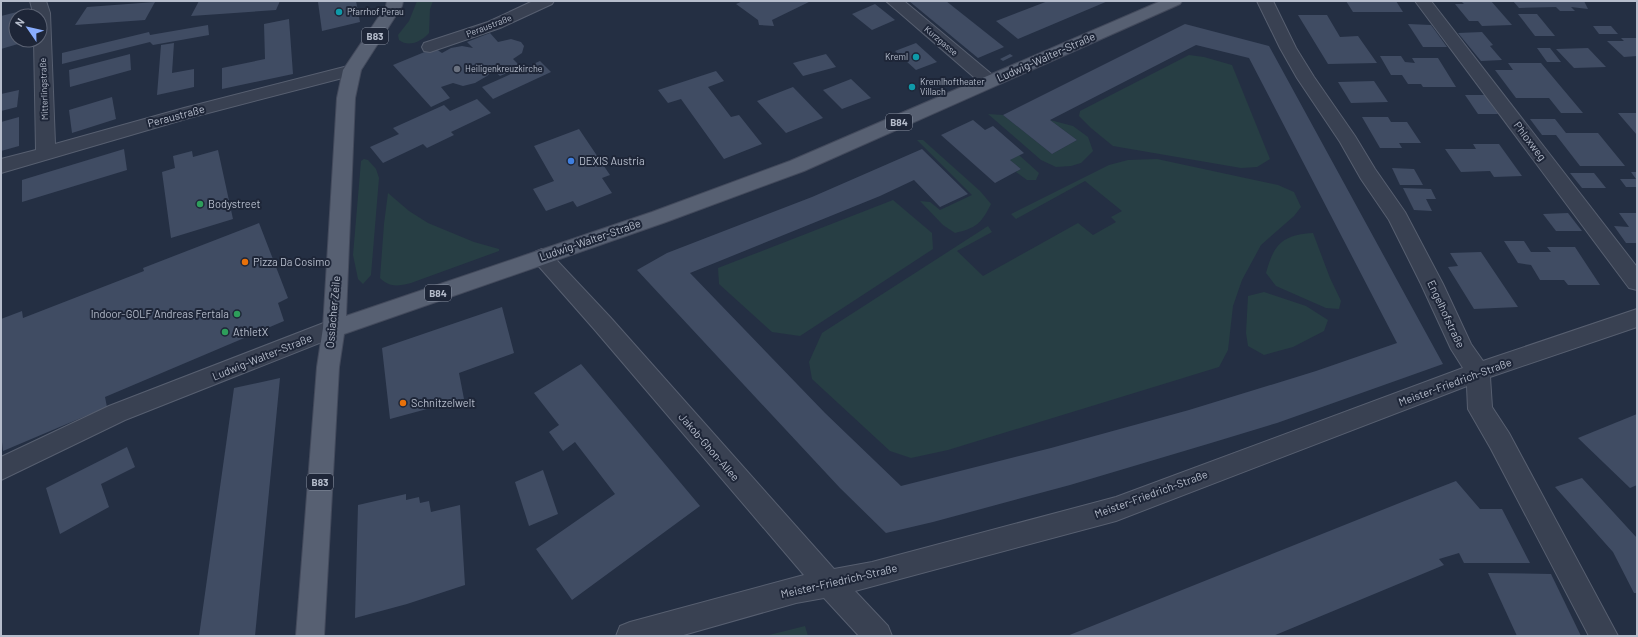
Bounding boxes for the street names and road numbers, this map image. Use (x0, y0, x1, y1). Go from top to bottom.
street label: Peraustraße (464, 12, 513, 39)
street label: Kurzgasse (922, 23, 960, 58)
road number: B83 (362, 28, 388, 44)
street label: Ludwig-Walter-Straße (995, 29, 1097, 84)
street label: Mitterlingstraße (37, 57, 50, 120)
street label: Peraustraße (146, 102, 206, 129)
road number: B84 (886, 114, 912, 130)
street label: Phloxweg (1511, 119, 1549, 163)
street label: Ludwig-Walter-Straße (537, 216, 642, 263)
street label: Ossiacher Zeile (323, 275, 342, 349)
street label: Engelhofstraße (1425, 278, 1468, 350)
road number: B84 (425, 285, 451, 301)
street label: Ludwig-Walter-Straße (210, 331, 314, 382)
street label: Meister-Friedrich-Straße (1397, 355, 1513, 408)
street label: Jakob-Ghon-Allee (676, 410, 743, 483)
street label: Meister-Friedrich-Straße (1093, 467, 1209, 520)
road number: B83 (307, 474, 333, 490)
street label: Meister-Friedrich-Straße (779, 561, 899, 600)

